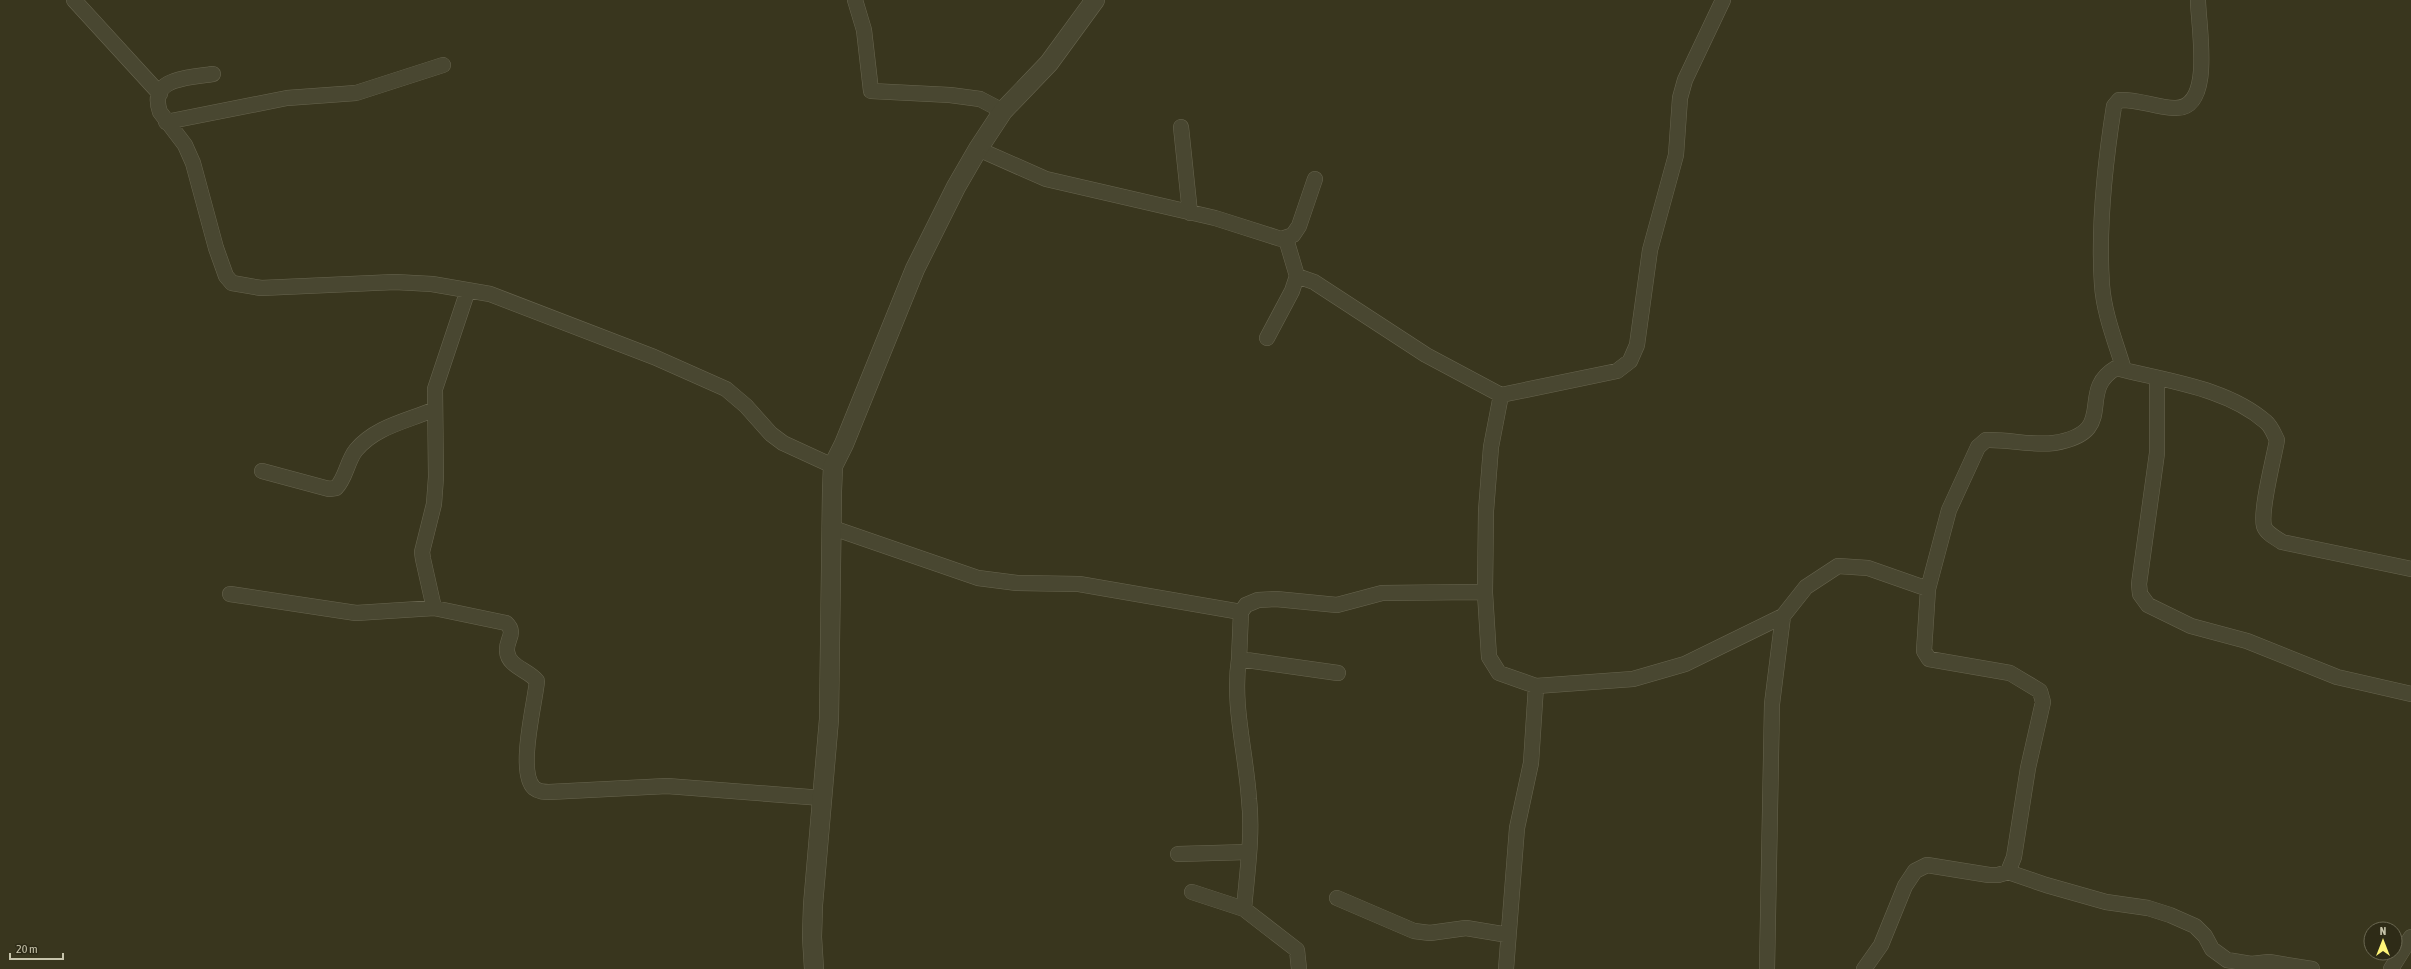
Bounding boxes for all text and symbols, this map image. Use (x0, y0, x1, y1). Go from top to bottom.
north arrow (2363, 921, 2403, 961)
text: N (2380, 925, 2386, 937)
scale bar (10, 935, 63, 961)
text: 20 m (16, 942, 38, 956)

